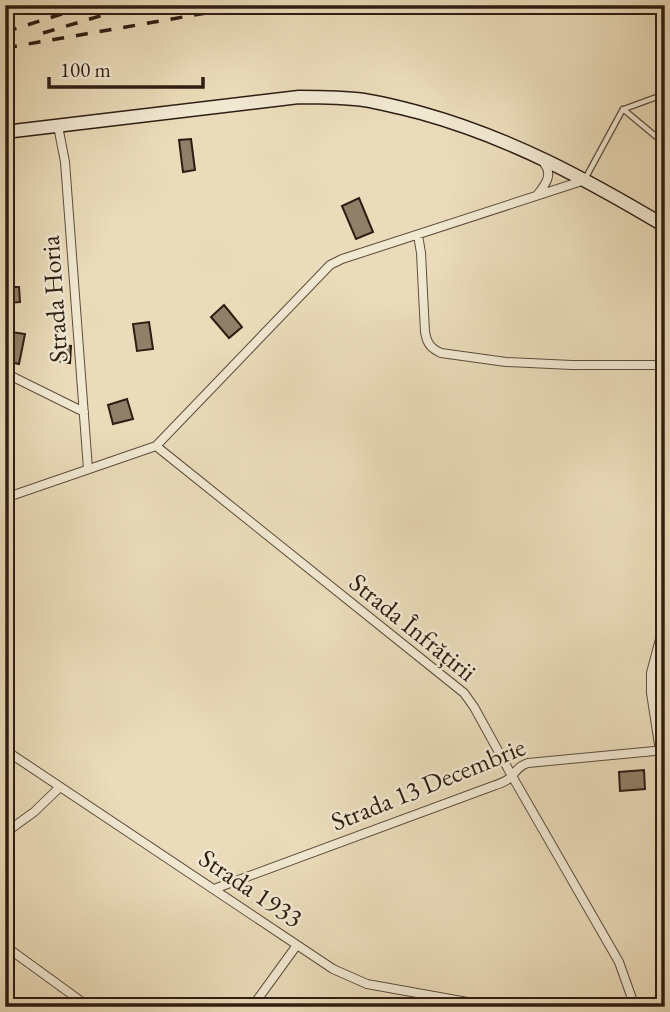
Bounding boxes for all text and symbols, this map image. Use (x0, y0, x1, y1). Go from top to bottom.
scale bar (49, 46, 203, 90)
text: 100 m (60, 56, 111, 83)
street label: Strada Horia (33, 234, 75, 364)
street label: Strada Înfrățirii (342, 565, 484, 689)
street label: Strada 13 Decembrie (326, 730, 530, 838)
street label: Strada 1933 (193, 841, 309, 935)

